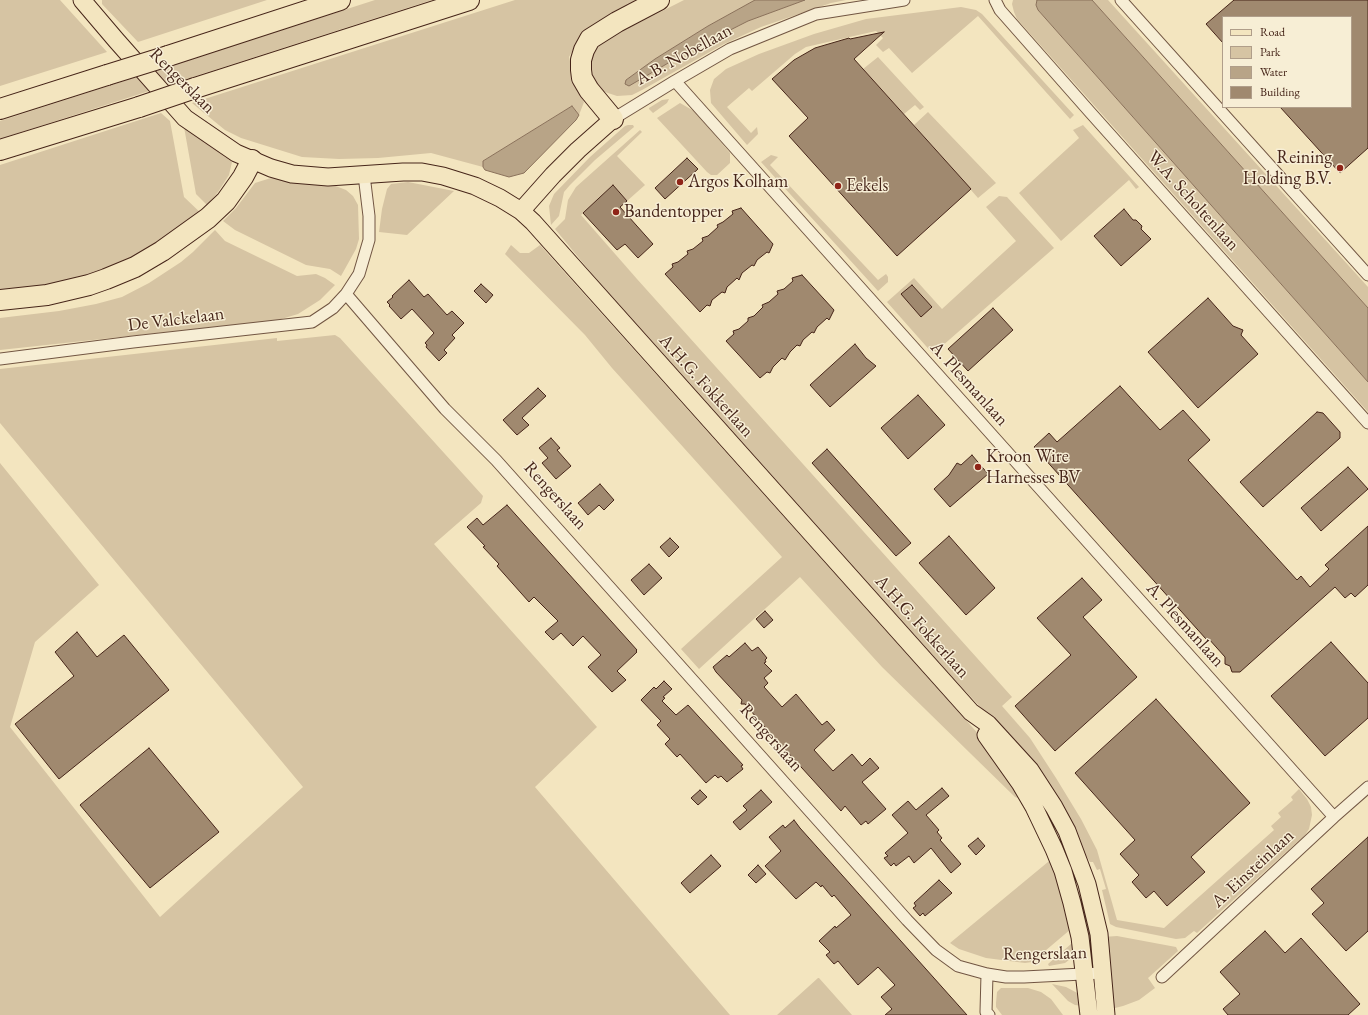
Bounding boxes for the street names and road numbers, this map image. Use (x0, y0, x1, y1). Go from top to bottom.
street label: A.B. Nobellaan (632, 20, 736, 90)
street label: Rengerslaan (145, 44, 219, 118)
street label: W.A. Scholtenlaan (1142, 146, 1244, 256)
street label: De Valckelaan (127, 303, 225, 337)
street label: A.H.G. Fokkerlaan (654, 330, 758, 442)
street label: A. Plesmanlaan (925, 337, 1013, 431)
street label: Rengerslaan (519, 457, 591, 535)
street label: A.H.G. Fokkerlaan (870, 571, 974, 683)
street label: A. Plesmanlaan (1141, 578, 1229, 672)
street label: Rengerslaan (735, 699, 807, 777)
street label: A. Einsteinlaan (1207, 825, 1299, 913)
street label: Rengerslaan (1003, 942, 1087, 966)

